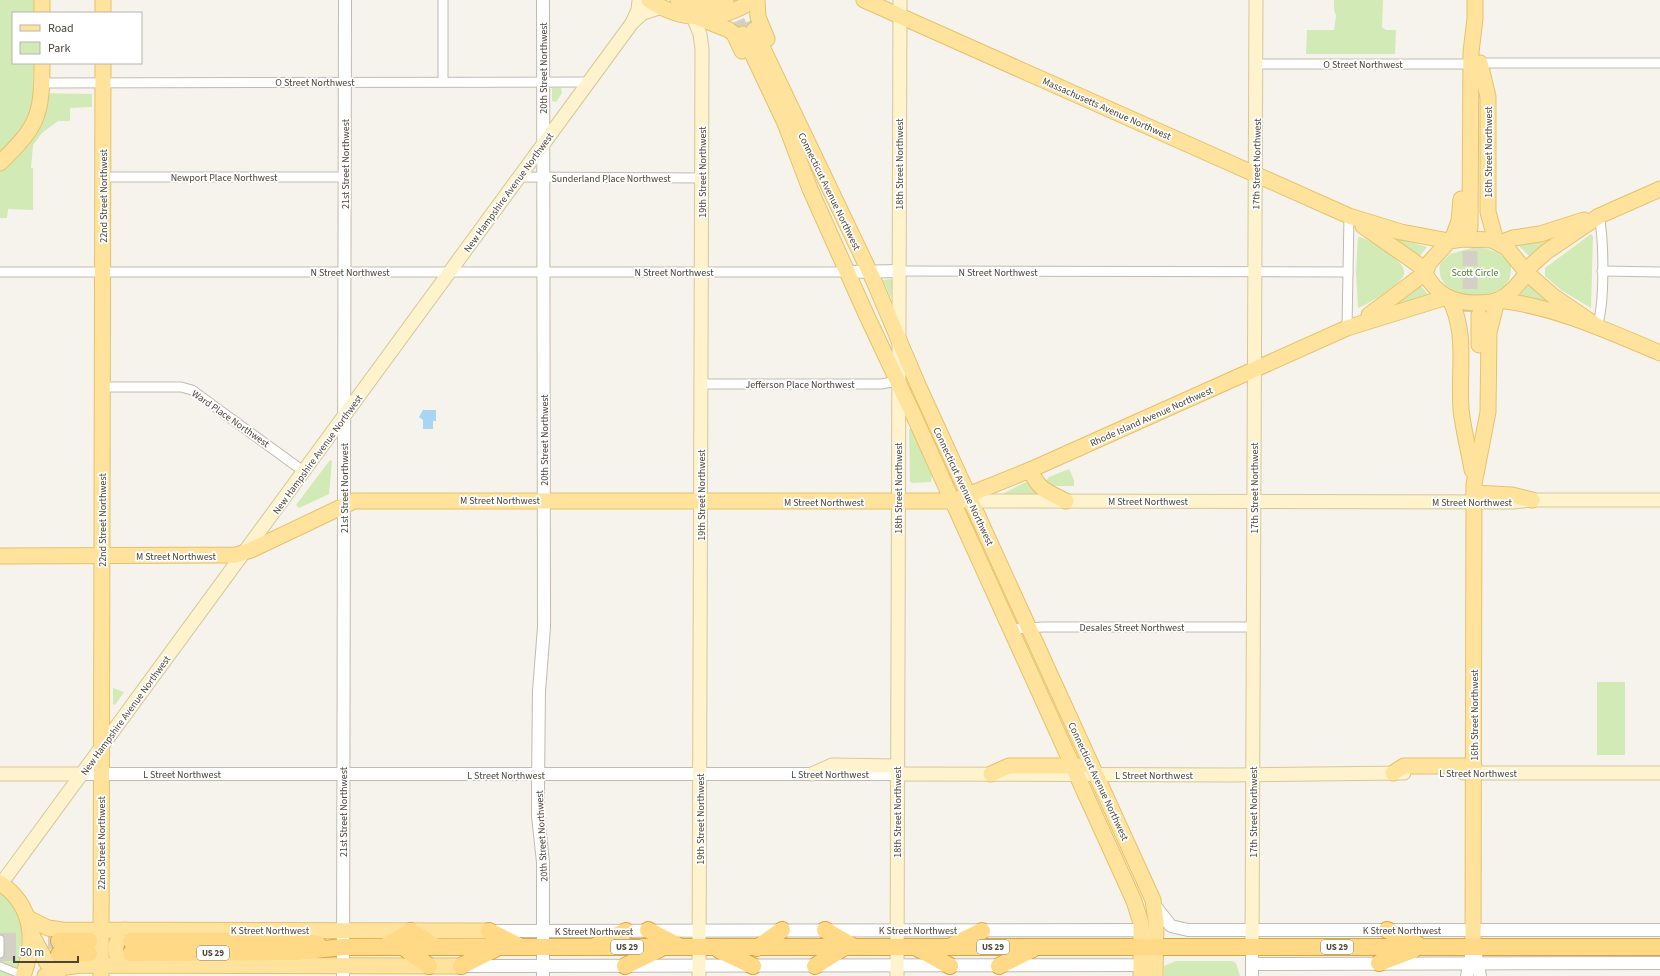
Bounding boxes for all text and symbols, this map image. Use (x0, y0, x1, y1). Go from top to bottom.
legend (12, 12, 142, 64)
text: Road (48, 20, 74, 37)
street label: 20th Street Northwest (537, 22, 551, 114)
text: Park (48, 40, 70, 57)
street label: O Street Northwest (1323, 58, 1403, 72)
street label: Massachusetts Avenue Northwest (1040, 74, 1174, 144)
street label: O Street Northwest (275, 76, 355, 90)
street label: 16th Street Northwest (1482, 106, 1496, 198)
street label: 21st Street Northwest (339, 118, 353, 209)
street label: 18th Street Northwest (893, 118, 907, 210)
street label: 17th Street Northwest (1249, 118, 1265, 210)
street label: 19th Street Northwest (696, 126, 710, 218)
street label: New Hampshire Avenue Northwest (461, 129, 557, 255)
street label: Connecticut Avenue Northwest (794, 130, 864, 253)
street label: 22nd Street Northwest (97, 149, 111, 243)
street label: Newport Place Northwest (171, 171, 278, 185)
street label: Sunderland Place Northwest (551, 172, 671, 186)
street label: N Street Northwest (310, 266, 390, 280)
street label: N Street Northwest (634, 266, 714, 280)
street label: N Street Northwest (958, 266, 1038, 280)
park label: Scott Circle (1451, 266, 1499, 280)
street label: Jefferson Place Northwest (745, 378, 855, 392)
street label: Rhode Island Avenue Northwest (1088, 383, 1216, 450)
street label: Ward Place Northwest (189, 387, 273, 451)
street label: New Hampshire Avenue Northwest (270, 391, 366, 517)
street label: 20th Street Northwest (538, 394, 552, 486)
street label: Connecticut Avenue Northwest (929, 425, 997, 548)
street label: 21st Street Northwest (338, 442, 352, 533)
street label: 18th Street Northwest (892, 442, 906, 534)
street label: 17th Street Northwest (1248, 442, 1262, 534)
street label: 19th Street Northwest (695, 449, 709, 541)
street label: 22nd Street Northwest (96, 473, 110, 567)
street label: M Street Northwest (460, 494, 541, 508)
street label: M Street Northwest (1108, 495, 1189, 509)
street label: M Street Northwest (784, 496, 865, 510)
street label: M Street Northwest (1432, 496, 1513, 510)
street label: M Street Northwest (136, 550, 217, 564)
street label: Desales Street Northwest (1080, 621, 1185, 635)
street label: New Hampshire Avenue Northwest (78, 652, 174, 778)
street label: 16th Street Northwest (1468, 669, 1482, 761)
street label: Connecticut Avenue Northwest (1064, 720, 1132, 843)
street label: 21st Street Northwest (337, 766, 351, 857)
street label: 18th Street Northwest (891, 766, 905, 858)
street label: 17th Street Northwest (1247, 766, 1261, 858)
street label: L Street Northwest (1439, 767, 1517, 781)
street label: L Street Northwest (143, 768, 221, 782)
street label: L Street Northwest (791, 768, 869, 782)
street label: L Street Northwest (467, 769, 545, 783)
street label: L Street Northwest (1115, 769, 1193, 783)
street label: 19th Street Northwest (694, 773, 708, 865)
street label: 20th Street Northwest (533, 789, 551, 882)
street label: 22nd Street Northwest (95, 796, 109, 890)
street label: K Street Northwest (231, 924, 310, 938)
street label: K Street Northwest (879, 924, 958, 938)
street label: K Street Northwest (1363, 924, 1442, 938)
street label: K Street Northwest (555, 925, 634, 939)
scale bar (14, 938, 78, 964)
road number: US 29 (611, 940, 643, 954)
road number: US 29 (977, 940, 1009, 954)
road number: US 29 (1321, 940, 1353, 954)
text: 50 m (20, 944, 44, 961)
road number: US 29 (197, 946, 229, 960)

